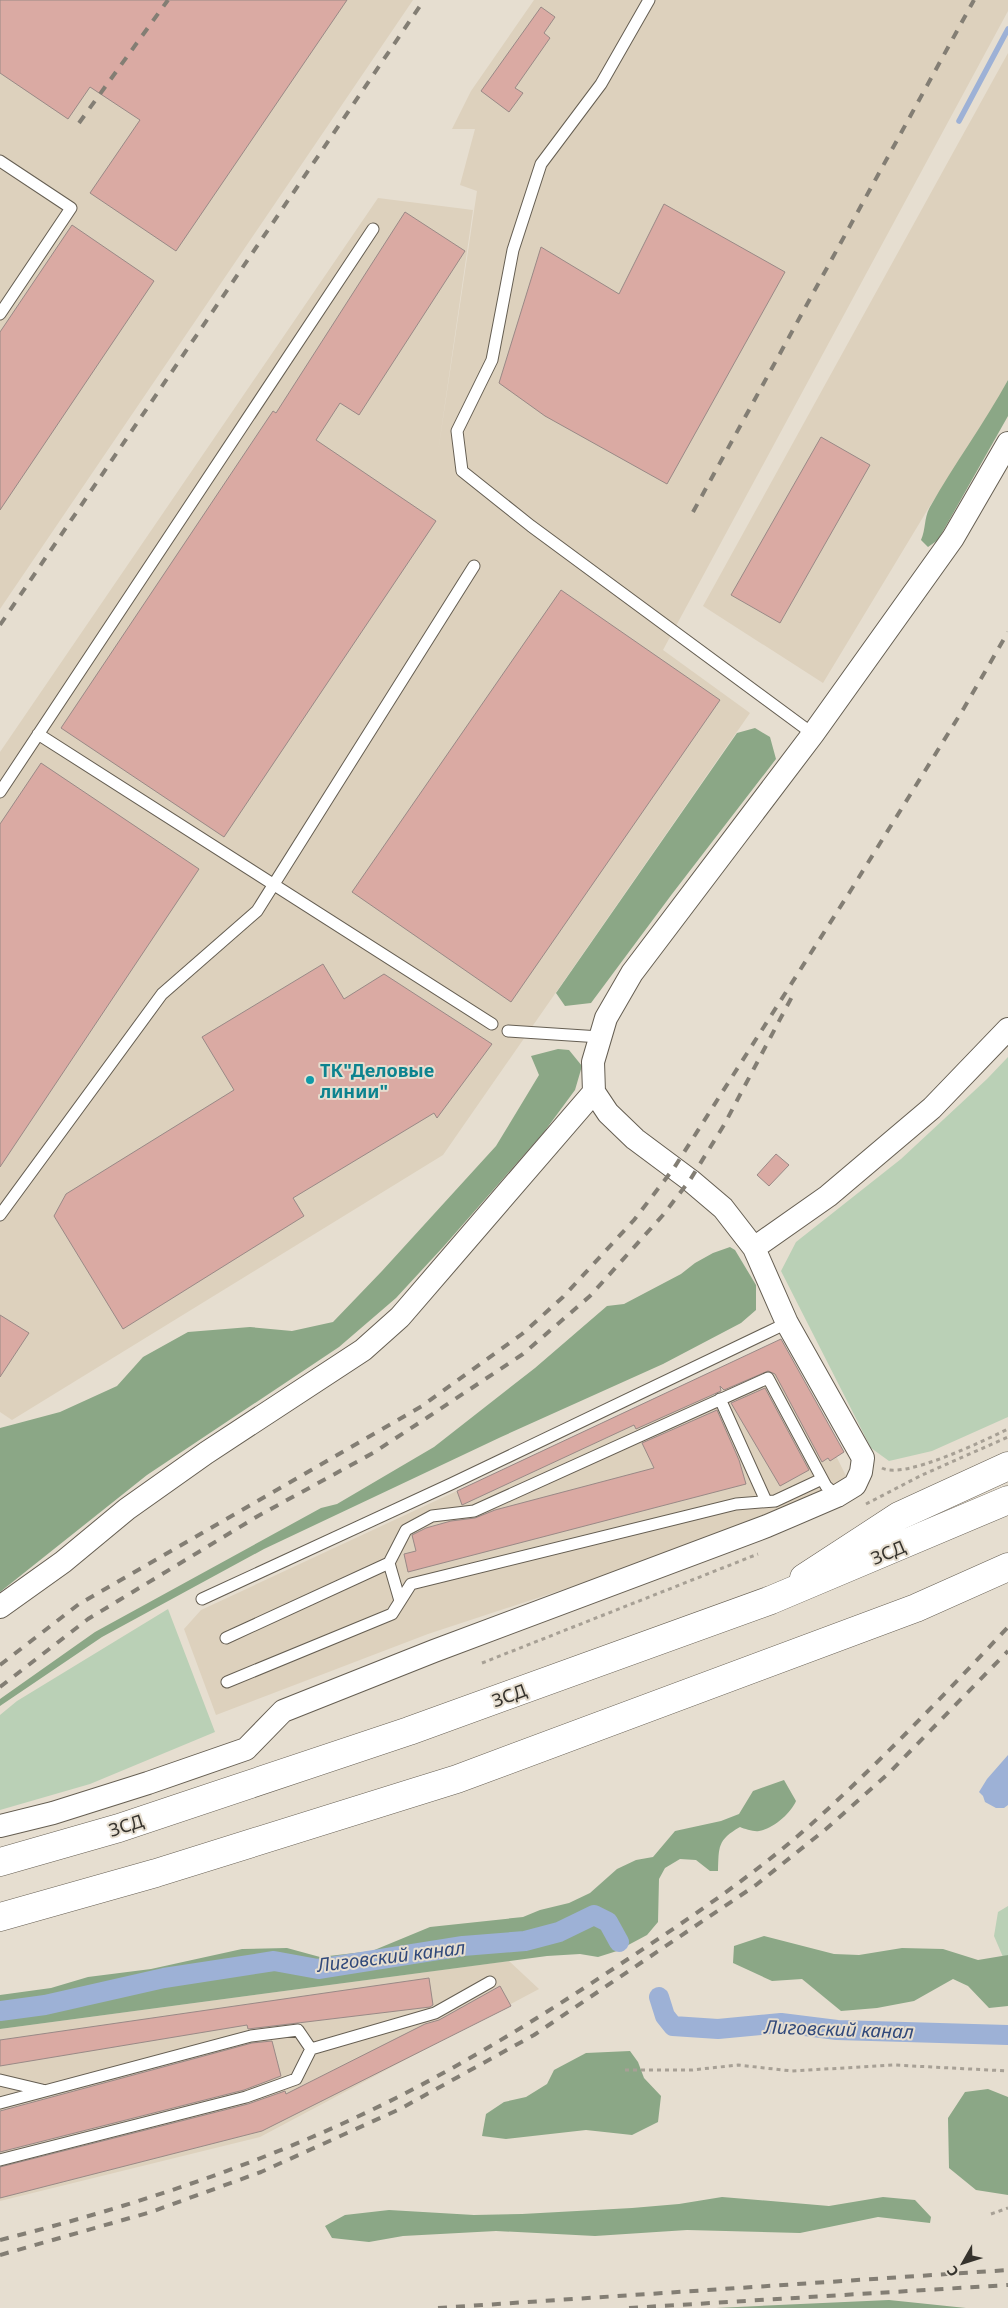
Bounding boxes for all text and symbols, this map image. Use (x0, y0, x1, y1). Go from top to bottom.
place label: ТК"Деловые линии" (320, 1058, 434, 1103)
marker: ТК"Деловые линии" (304, 1074, 316, 1086)
street label: ЗСД (867, 1534, 909, 1570)
street label: ЗСД (488, 1678, 530, 1712)
street label: ЗСД (106, 1808, 146, 1842)
water label: Лиговский канал (314, 1934, 467, 1978)
water label: Лиговский канал (763, 2013, 914, 2045)
north arrow (938, 2238, 988, 2288)
text: С (942, 2262, 963, 2281)

